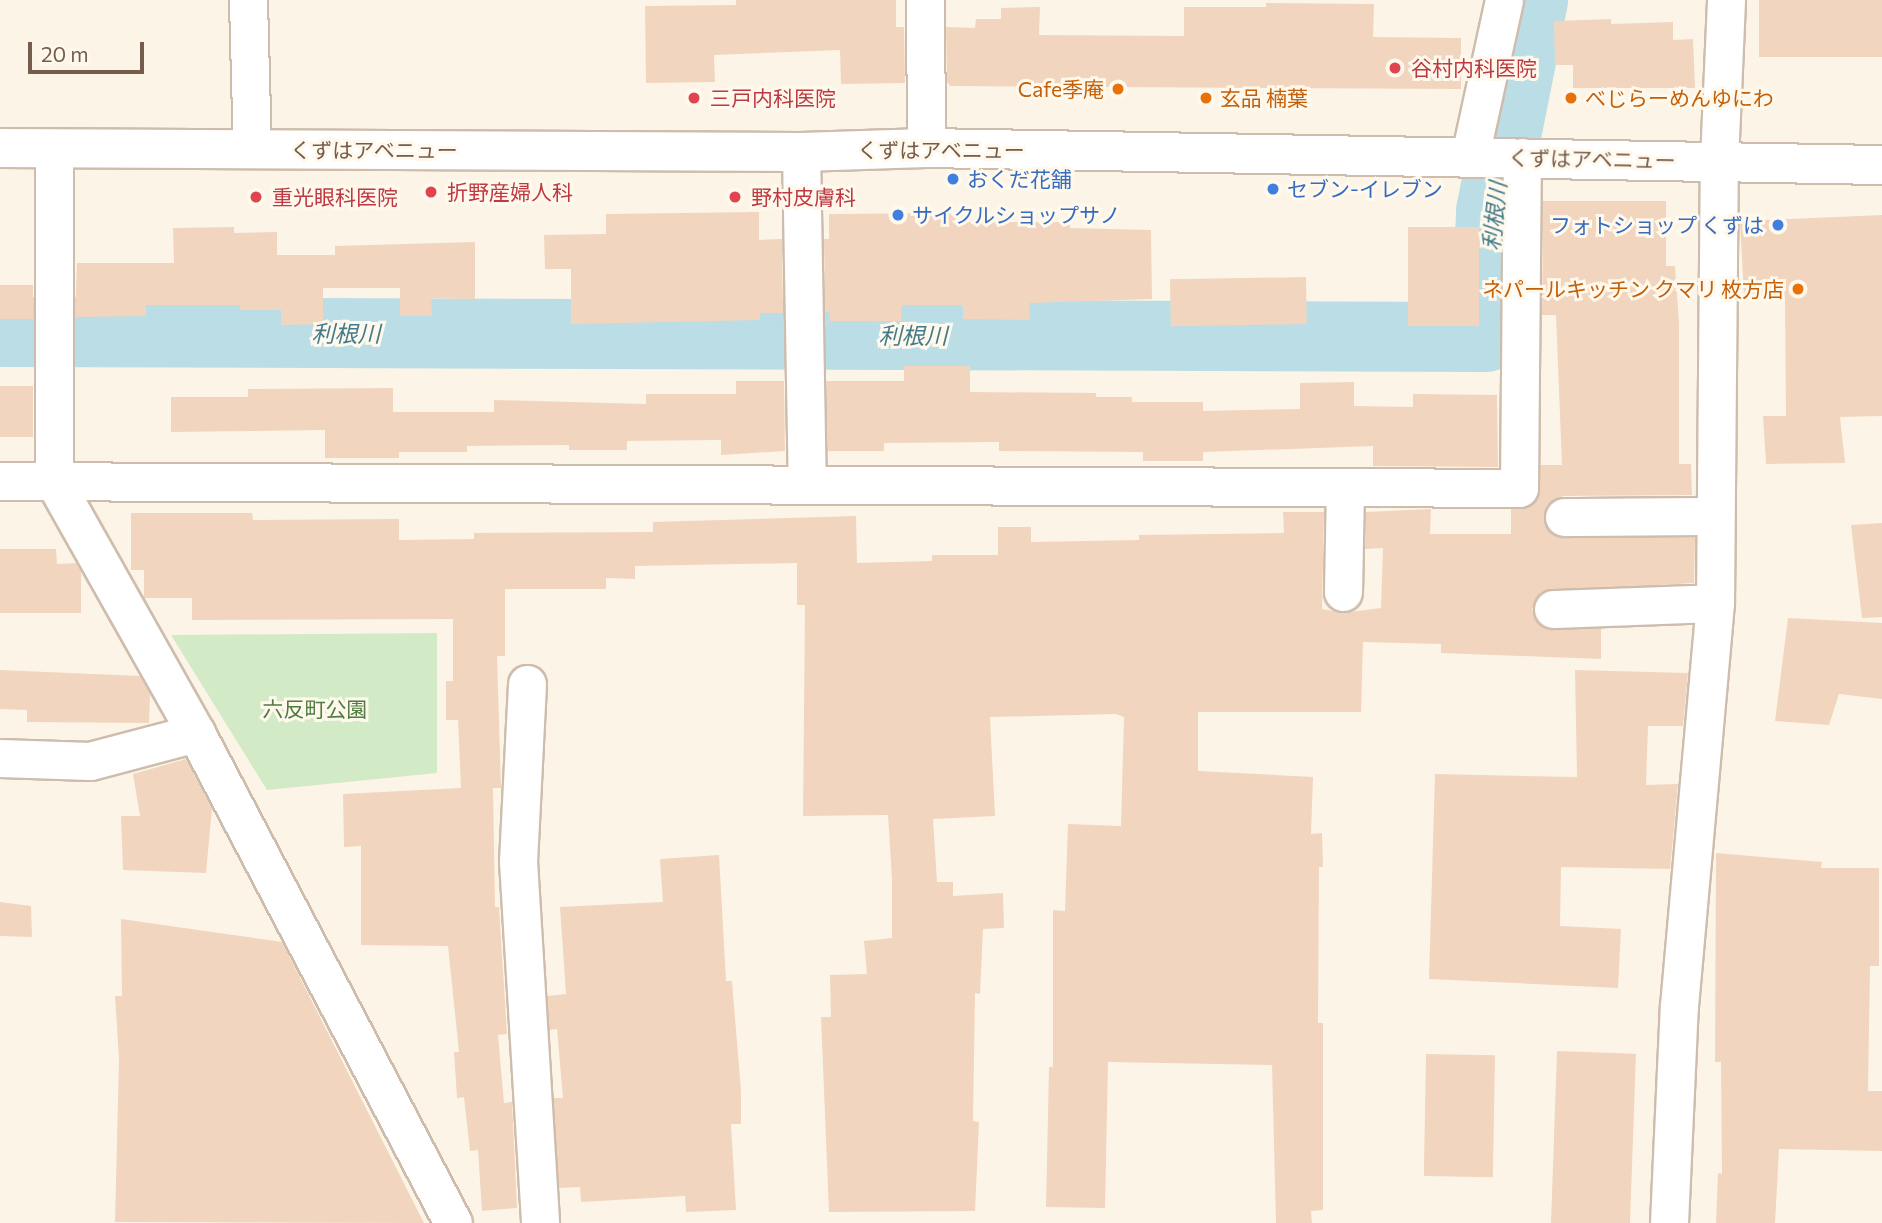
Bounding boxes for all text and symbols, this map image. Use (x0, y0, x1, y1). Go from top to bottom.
scale bar (32, 28, 147, 72)
text: 20 m (41, 41, 89, 66)
place label: 谷村内科医院 (1411, 55, 1537, 81)
marker: 谷村内科医院 (1385, 58, 1405, 78)
place label: Cafe季庵 (1018, 76, 1104, 102)
marker: Cafe季庵 (1110, 81, 1126, 97)
place label: 三戸内科医院 (710, 85, 836, 111)
place label: 玄品 楠葉 (1220, 85, 1308, 111)
place label: べじらーめんゆにわ (1585, 85, 1774, 111)
marker: 三戸内科医院 (684, 88, 704, 108)
marker: 玄品 楠葉 (1198, 90, 1214, 106)
marker: べじらーめんゆにわ (1563, 90, 1579, 106)
street label: くずはアベニュー (290, 137, 458, 163)
street label: くずはアベニュー (857, 137, 1025, 163)
street label: くずはアベニュー (1508, 145, 1676, 173)
place label: おくだ花舗 (967, 166, 1072, 192)
marker: おくだ花舗 (945, 171, 961, 187)
place label: セブン-イレブン (1287, 176, 1443, 202)
place label: 折野産婦人科 (447, 179, 573, 205)
water label: 利根川 (1477, 180, 1511, 252)
marker: セブン-イレブン (1265, 181, 1281, 197)
marker: 折野産婦人科 (421, 182, 441, 202)
place label: 重光眼科医院 (272, 184, 398, 210)
place label: 野村皮膚科 (751, 184, 856, 210)
marker: 重光眼科医院 (246, 187, 266, 207)
marker: 野村皮膚科 (725, 187, 745, 207)
place label: サイクルショップサノ (912, 202, 1122, 228)
marker: サイクルショップサノ (890, 207, 906, 223)
place label: フォトショップ くずは (1550, 212, 1764, 238)
marker: フォトショップ くずは (1770, 217, 1786, 233)
place label: ネパールキッチン クマリ 枚方店 (1482, 276, 1784, 302)
marker: ネパールキッチン クマリ 枚方店 (1790, 281, 1806, 297)
water label: 利根川 (312, 319, 380, 347)
water label: 利根川 (879, 321, 947, 349)
park label: 六反町公園 (263, 696, 367, 722)

